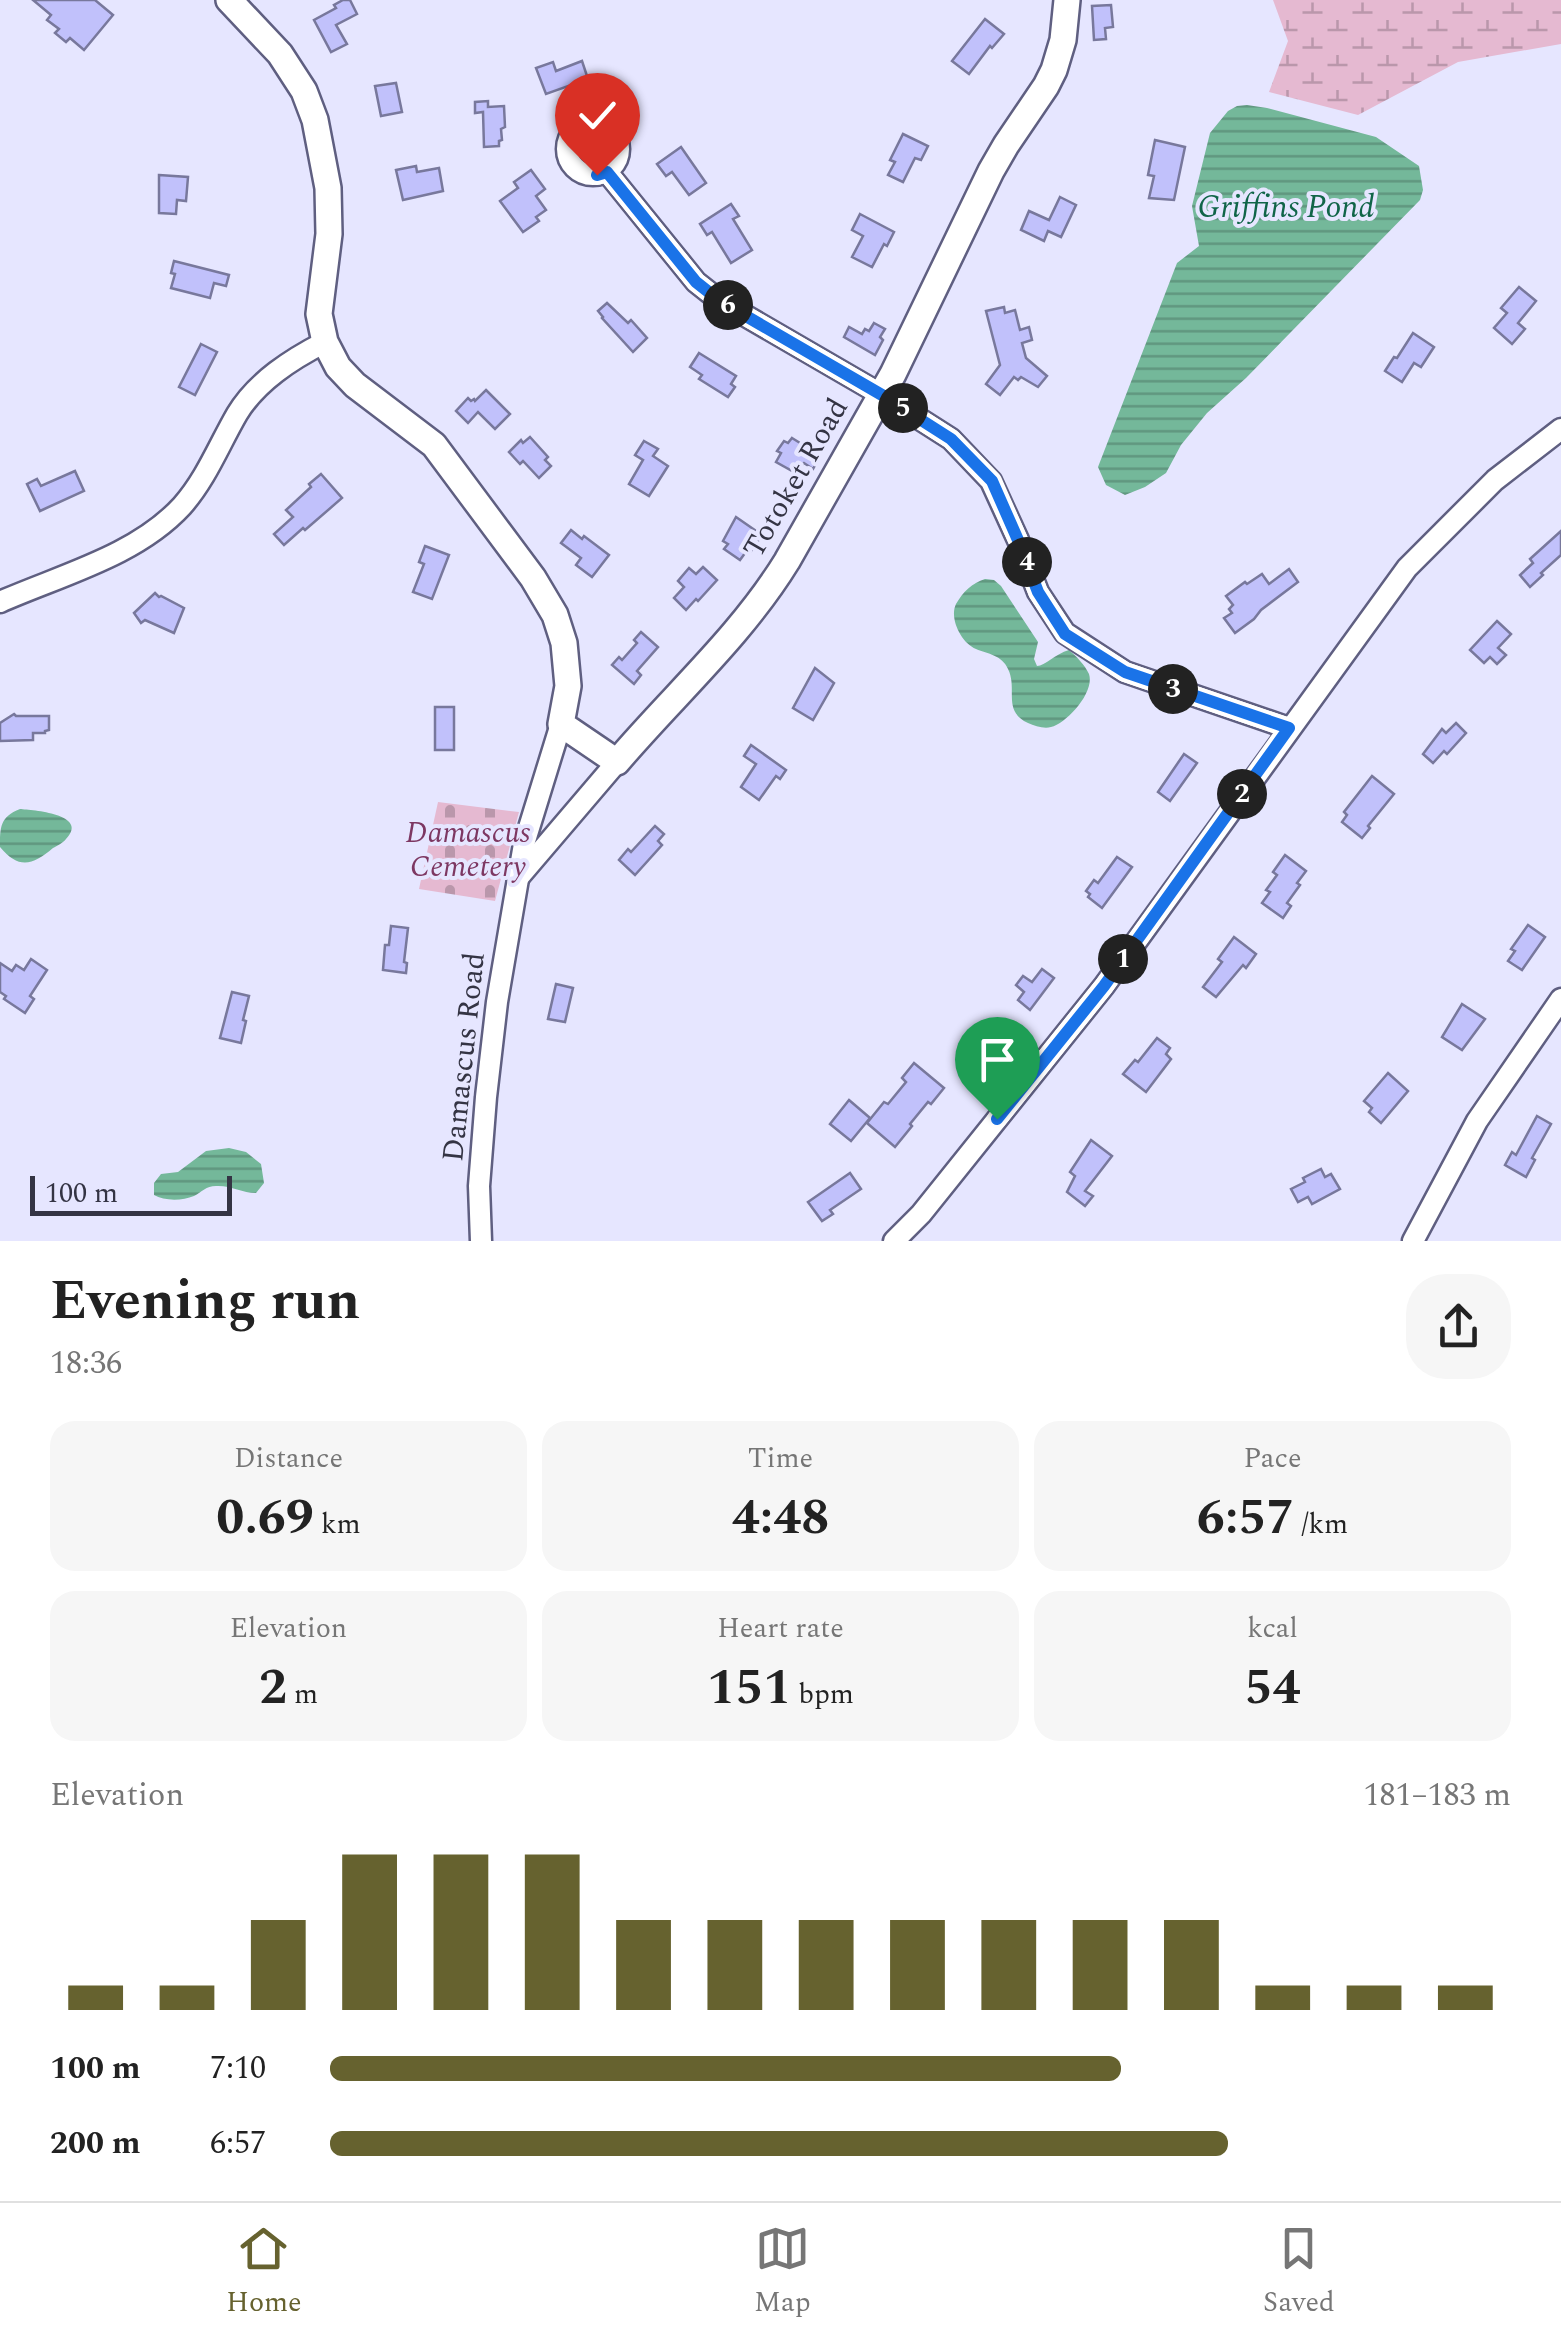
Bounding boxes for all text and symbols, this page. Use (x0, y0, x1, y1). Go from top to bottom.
pin (555, 73, 640, 176)
icon: check (570, 88, 625, 143)
water label: Griffins Pond (1197, 183, 1375, 232)
pin: 6 (703, 280, 753, 330)
text: 6 (720, 283, 736, 326)
pin: 5 (878, 383, 928, 433)
text: 5 (895, 386, 911, 429)
street label: Totoket Road (732, 389, 860, 567)
pin: 4 (1002, 537, 1052, 587)
text: 4 (1019, 540, 1035, 583)
pin: 3 (1148, 664, 1198, 714)
text: 3 (1165, 667, 1181, 710)
pin: 2 (1217, 769, 1267, 819)
text: 2 (1234, 772, 1250, 815)
park label: Damascus Cemetery (406, 810, 531, 890)
pin: 1 (1098, 934, 1148, 984)
text: 1 (1115, 937, 1131, 980)
street label: Damascus Road (430, 950, 498, 1164)
pin (955, 1017, 1040, 1120)
icon: arrive (970, 1032, 1025, 1087)
scale bar (30, 1171, 232, 1216)
text: 100 m (45, 1172, 118, 1215)
text: Evening run (50, 1260, 360, 1343)
button: share (1406, 1274, 1511, 1379)
text: 18:36 (50, 1339, 122, 1388)
text: Distance (234, 1437, 343, 1480)
text: Time (748, 1437, 813, 1480)
text: Pace (1244, 1437, 1301, 1480)
text: 0.69 (216, 1480, 314, 1556)
text: 4:48 (732, 1480, 829, 1556)
text: 6:57 (1197, 1480, 1294, 1556)
text: km (314, 1503, 361, 1546)
text: /km (1294, 1503, 1348, 1546)
text: Elevation (230, 1607, 347, 1650)
text: Heart rate (717, 1607, 844, 1650)
text: kcal (1247, 1607, 1298, 1650)
text: 2 (259, 1650, 287, 1726)
text: 151 (707, 1650, 791, 1726)
text: 54 (1244, 1650, 1301, 1726)
text: m (287, 1673, 318, 1716)
text: bpm (791, 1673, 854, 1716)
text: Elevation (50, 1771, 184, 1820)
text: 181–183 m (1363, 1771, 1511, 1820)
text: 100 m (50, 2044, 141, 2093)
text: 7:10 (210, 2044, 266, 2093)
text: 200 m (50, 2119, 141, 2168)
text: 6:57 (210, 2119, 266, 2168)
tab: Home (226, 2221, 302, 2324)
tab: Map (754, 2221, 811, 2324)
tab: Saved (1263, 2221, 1335, 2324)

